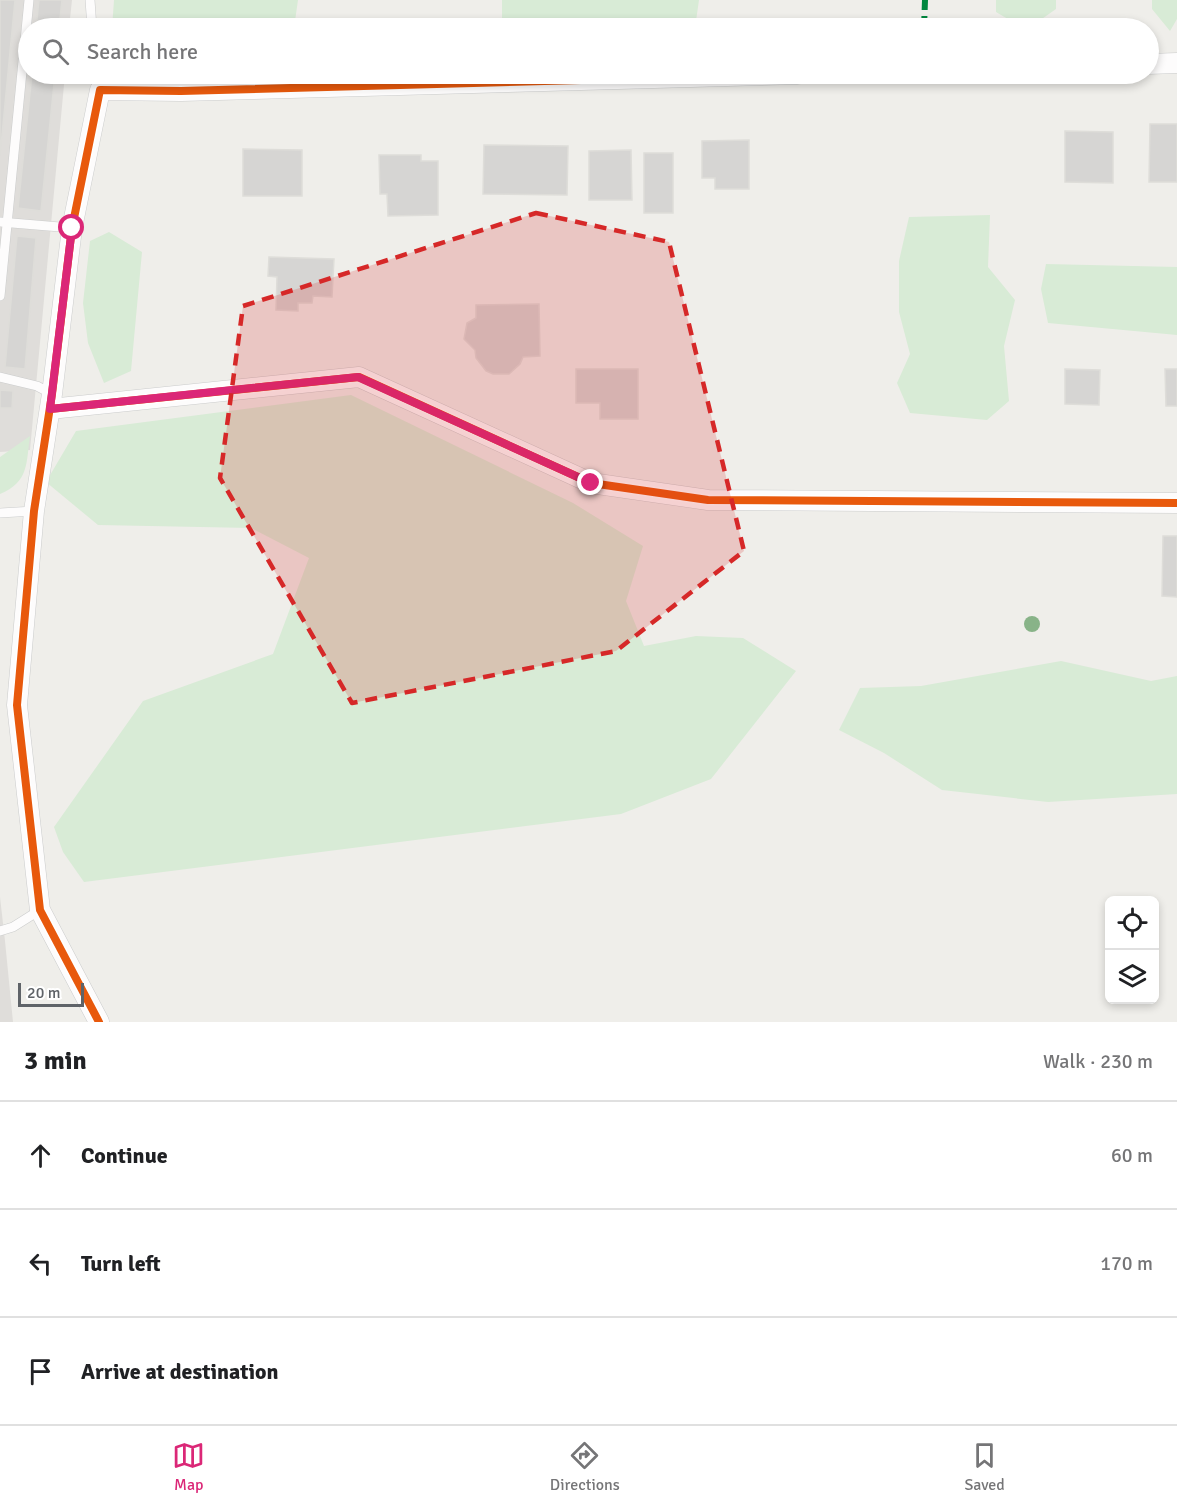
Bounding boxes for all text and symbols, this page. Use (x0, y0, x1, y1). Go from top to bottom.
search box (18, 18, 1159, 84)
icon: search (39, 35, 72, 68)
text: Search here (87, 38, 198, 65)
route start (58, 214, 84, 240)
route end (577, 469, 603, 495)
map controls (1105, 896, 1159, 1004)
button: locate (1105, 896, 1159, 950)
button: layers (1105, 950, 1159, 1004)
scale bar (18, 980, 84, 1008)
text: 20 m (27, 983, 61, 1003)
text: 3 min (24, 1045, 87, 1077)
text: Walk · 230 m (1043, 1049, 1153, 1074)
icon: ahead (24, 1139, 57, 1172)
text: Continue (81, 1142, 168, 1169)
text: 60 m (1111, 1143, 1153, 1168)
icon: left (24, 1247, 57, 1280)
text: Turn left (81, 1250, 161, 1277)
text: 170 m (1100, 1251, 1153, 1276)
icon: arrive (24, 1355, 57, 1388)
text: Arrive at destination (81, 1358, 278, 1385)
tab: Map (172, 1439, 205, 1495)
tab: Directions (550, 1439, 620, 1495)
tab: Saved (964, 1439, 1005, 1495)

